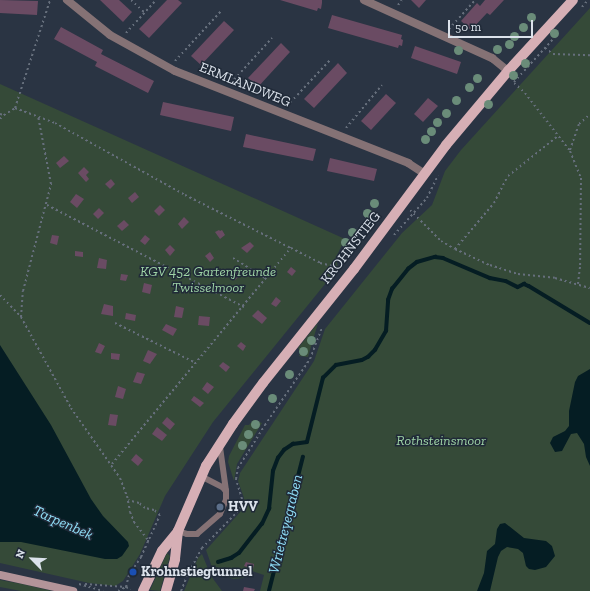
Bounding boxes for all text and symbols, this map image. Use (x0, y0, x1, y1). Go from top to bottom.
scale bar (450, 12, 535, 38)
text: 50 m (455, 20, 481, 34)
street label: ERMLANDWEG (197, 59, 293, 111)
street label: KROHNSTIEG (318, 209, 384, 287)
park label: KGV 452 Gartenfreunde Twisselmoor (140, 264, 276, 296)
park label: Rothsteinsmoor (396, 433, 486, 449)
water label: Wrietreyegraben (265, 473, 307, 575)
place label: HVV (228, 499, 258, 515)
water label: Tarpenbek (30, 502, 96, 544)
marker: HVV (215, 502, 225, 512)
north arrow (12, 539, 52, 579)
text: N (13, 547, 28, 560)
place label: Krohnstiegtunnel (141, 564, 252, 580)
marker: Krohnstiegtunnel (128, 567, 138, 577)

